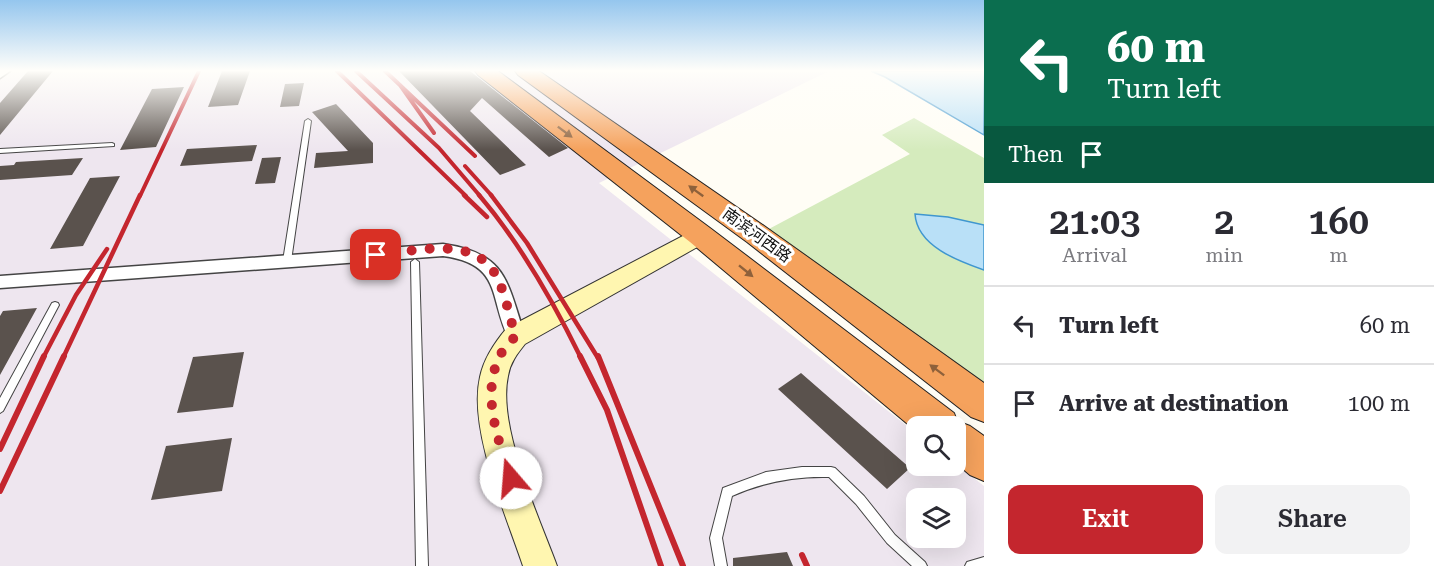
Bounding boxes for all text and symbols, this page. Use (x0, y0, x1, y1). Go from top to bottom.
text: 60 m (1107, 23, 1205, 72)
icon: left (1008, 24, 1086, 102)
text: Turn left (1107, 73, 1221, 105)
one-way arrow (557, 125, 572, 137)
icon: arrive (1075, 138, 1108, 171)
text: Then (1008, 142, 1063, 167)
one-way arrow (689, 185, 705, 197)
text: 21:03 (1049, 201, 1140, 243)
text: 2 (1214, 201, 1234, 243)
text: 160 (1308, 201, 1369, 243)
street label: 南滨河西路 (719, 204, 795, 266)
pin (350, 229, 401, 280)
icon: arrive (359, 238, 392, 271)
text: Arrival (1062, 243, 1127, 267)
text: min (1206, 243, 1243, 267)
text: m (1329, 243, 1348, 267)
one-way arrow (738, 265, 754, 278)
icon: left (1008, 309, 1041, 342)
text: Turn left (1059, 313, 1159, 338)
text: 60 m (1360, 313, 1410, 338)
one-way arrow (930, 364, 945, 376)
icon: arrive (1008, 387, 1041, 420)
text: Arrive at destination (1059, 391, 1288, 416)
text: 100 m (1347, 391, 1410, 416)
map controls (906, 416, 966, 548)
button: search (906, 416, 966, 476)
position arrow (479, 446, 543, 510)
button: Exit (1008, 485, 1203, 554)
button: Share (1215, 485, 1410, 554)
button: layers (906, 488, 966, 548)

